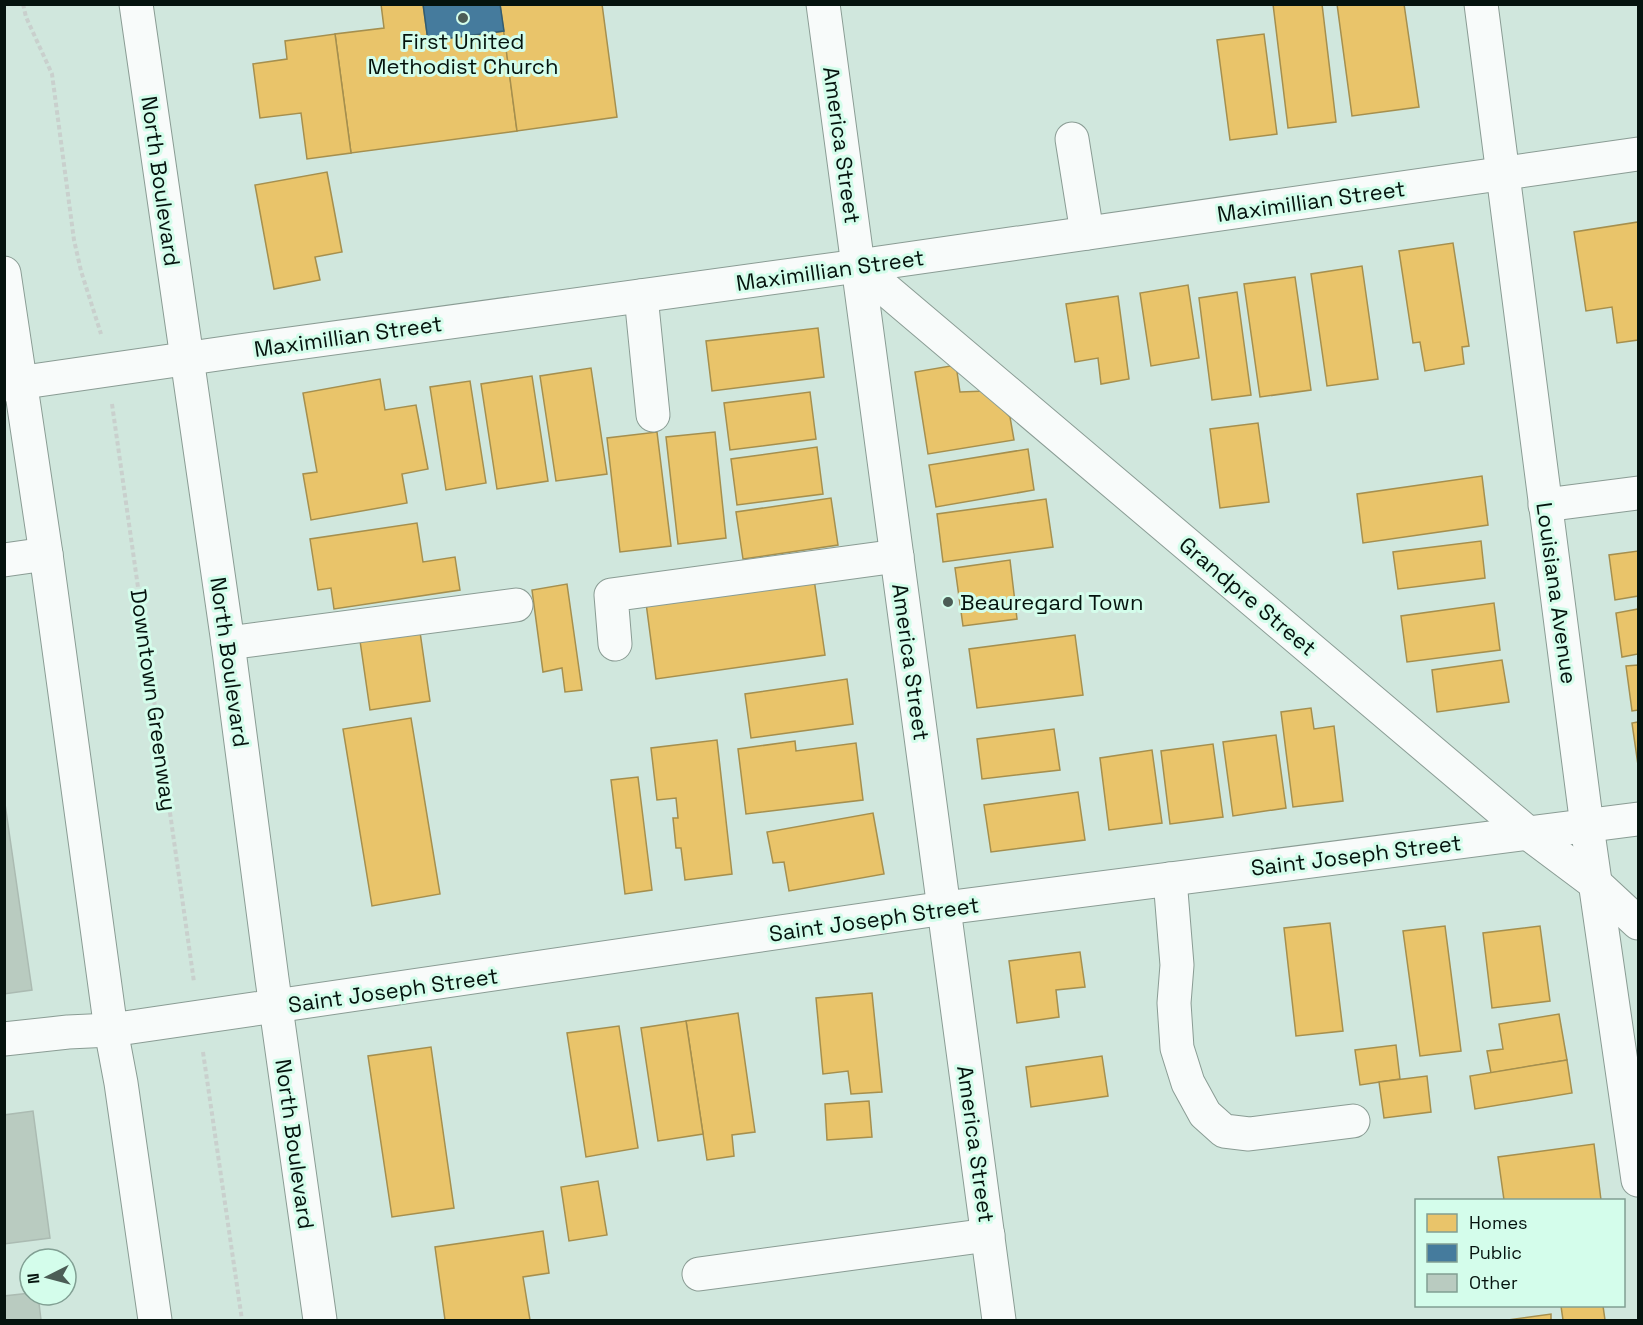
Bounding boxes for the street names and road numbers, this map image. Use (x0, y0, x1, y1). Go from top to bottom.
street label: America Street (817, 65, 867, 225)
street label: North Boulevard (135, 94, 187, 268)
street label: Maximillian Street (1215, 174, 1407, 228)
street label: Maximillian Street (734, 243, 926, 297)
street label: Maximillian Street (252, 309, 444, 363)
street label: Louisiana Avenue (1530, 500, 1584, 686)
street label: Grandpre Street (1174, 530, 1322, 662)
street label: North Boulevard (204, 575, 256, 749)
street label: America Street (886, 582, 936, 742)
street label: Downtown Greenway (125, 587, 183, 813)
street label: Saint Joseph Street (1249, 828, 1463, 882)
street label: Saint Joseph Street (767, 890, 981, 948)
street label: Saint Joseph Street (286, 961, 500, 1019)
street label: North Boulevard (269, 1057, 321, 1231)
street label: America Street (951, 1064, 1001, 1224)

